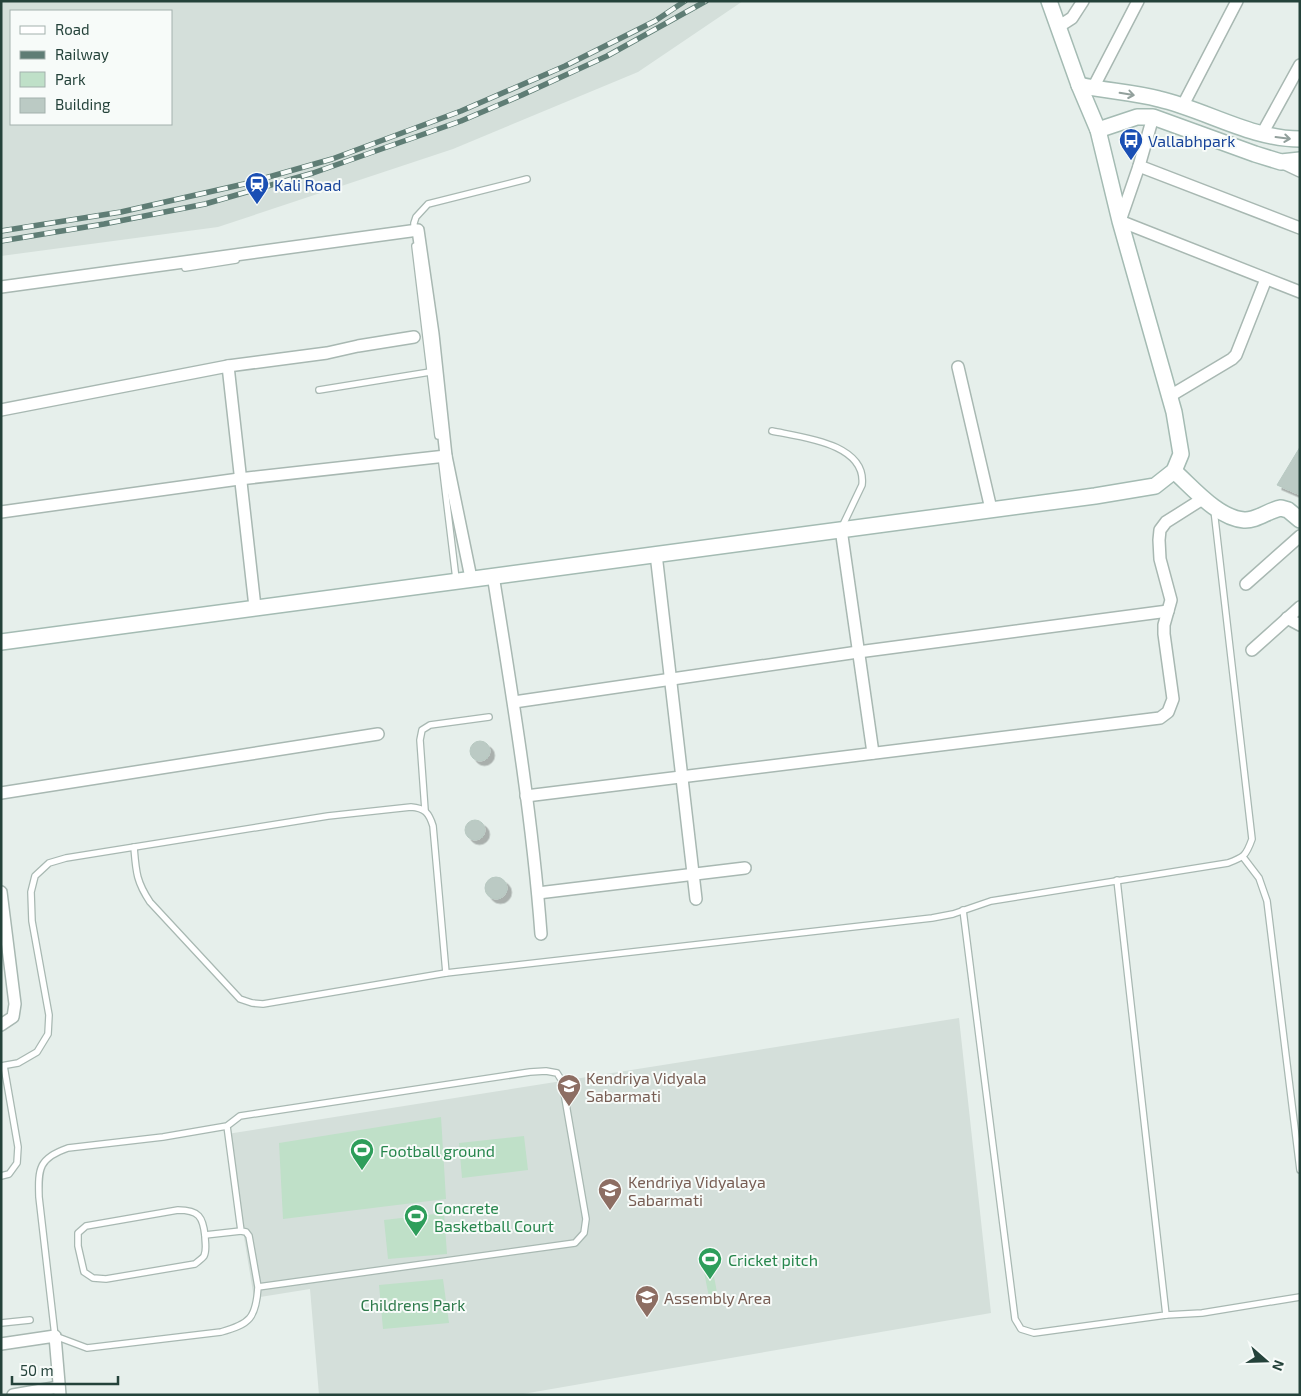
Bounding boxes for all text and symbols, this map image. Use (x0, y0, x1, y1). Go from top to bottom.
legend (10, 10, 172, 125)
text: Road (55, 20, 90, 38)
text: Railway (55, 45, 109, 63)
text: Park (55, 70, 86, 88)
one-way arrow (1119, 89, 1135, 99)
text: Building (55, 95, 111, 113)
bus stop icon: Vallabhpark (1118, 127, 1144, 161)
place label: Vallabhpark (1148, 131, 1235, 150)
one-way arrow (1274, 133, 1290, 143)
station icon: Kali Road (244, 171, 270, 205)
place label: Kali Road (274, 175, 341, 194)
place label: Kendriya Vidyala Sabarmati (586, 1068, 707, 1105)
school or university icon: Kendriya Vidyala Sabarmati (556, 1073, 582, 1107)
sports icon: Football ground (349, 1137, 375, 1171)
place label: Football ground (380, 1141, 495, 1160)
place label: Kendriya Vidyalaya Sabarmati (628, 1172, 766, 1209)
school or university icon: Kendriya Vidyalaya Sabarmati (597, 1177, 623, 1211)
place label: Concrete Basketball Court (434, 1198, 554, 1235)
sports icon: Concrete Basketball Court (403, 1203, 429, 1237)
sports icon: Cricket pitch (697, 1246, 723, 1280)
place label: Cricket pitch (728, 1250, 818, 1269)
school or university icon: Assembly Area (634, 1284, 660, 1318)
place label: Assembly Area (664, 1288, 771, 1307)
park label: Childrens Park (361, 1295, 465, 1314)
north arrow (1241, 1336, 1291, 1386)
scale bar (12, 1354, 119, 1386)
text: N (1269, 1358, 1288, 1373)
text: 50 m (20, 1361, 54, 1379)

